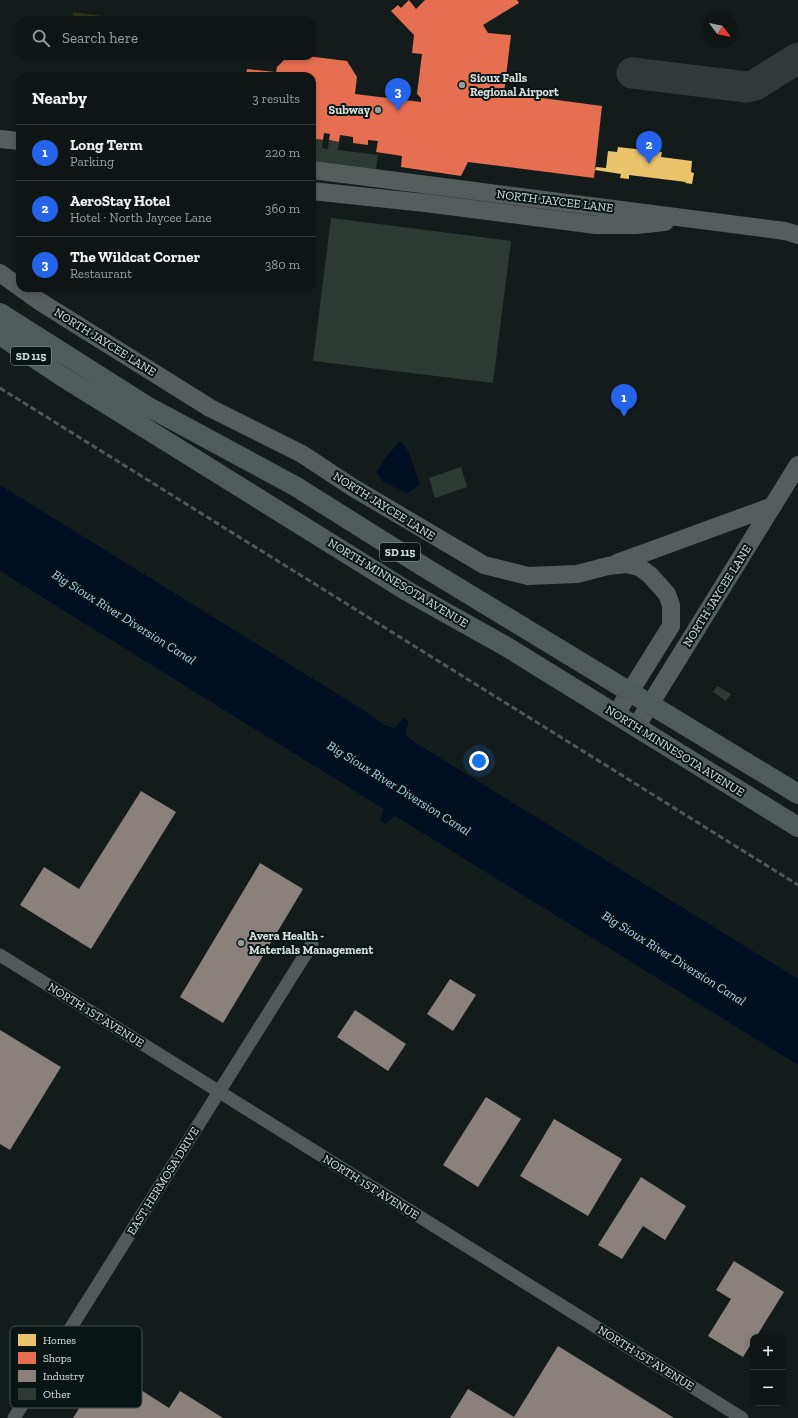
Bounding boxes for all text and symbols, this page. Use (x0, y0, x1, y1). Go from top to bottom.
north arrow (702, 12, 738, 48)
search box (16, 16, 316, 60)
icon: search (30, 27, 52, 49)
text: Search here (62, 29, 138, 47)
place label: Sioux Falls Regional Airport (470, 71, 559, 99)
pin: 3 (385, 78, 411, 111)
marker: Sioux Falls Regional Airport (457, 80, 467, 90)
text: Nearby (32, 88, 87, 108)
text: 3 results (252, 91, 300, 106)
place label: Subway (328, 103, 371, 117)
marker: Subway (373, 105, 383, 115)
pin: 2 (636, 131, 662, 164)
text: Long Term (70, 136, 143, 154)
text: 1 (42, 145, 48, 160)
text: 220 m (265, 145, 300, 160)
text: Parking (70, 154, 114, 169)
street label: NORTH JAYCEE LANE (496, 187, 614, 215)
text: AeroStay Hotel (70, 192, 170, 210)
text: 2 (42, 201, 48, 216)
text: 360 m (265, 201, 300, 216)
text: Hotel · North Jaycee Lane (70, 210, 212, 225)
text: The Wildcat Corner (70, 248, 200, 266)
text: 3 (42, 257, 48, 272)
text: 380 m (265, 257, 300, 272)
text: Restaurant (70, 266, 132, 281)
street label: NORTH JAYCEE LANE (52, 305, 158, 379)
road number: SD 115 (11, 347, 51, 365)
pin: 1 (611, 384, 637, 417)
street label: NORTH JAYCEE LANE (331, 469, 437, 543)
street label: NORTH MINNESOTA AVENUE (325, 536, 471, 630)
road number: SD 115 (380, 543, 420, 561)
street label: NORTH JAYCEE LANE (680, 543, 754, 649)
water label: Big Sioux River Diversion Canal (49, 567, 199, 667)
street label: NORTH MINNESOTA AVENUE (603, 702, 747, 800)
water label: Big Sioux River Diversion Canal (324, 738, 474, 838)
your location (469, 751, 489, 771)
water label: Big Sioux River Diversion Canal (599, 908, 749, 1008)
place label: Avera Health - Materials Management (249, 929, 373, 957)
marker: Avera Health - Materials Management (236, 938, 246, 948)
street label: NORTH 1ST AVENUE (45, 980, 147, 1050)
street label: EAST HERMOSA DRIVE (124, 1124, 202, 1238)
street label: NORTH 1ST AVENUE (320, 1152, 422, 1222)
street label: NORTH 1ST AVENUE (595, 1323, 697, 1393)
legend (10, 1326, 142, 1408)
text: Homes (43, 1334, 76, 1347)
map controls (750, 1334, 786, 1406)
button: + (750, 1334, 786, 1370)
text: Shops (43, 1352, 72, 1365)
text: Industry (43, 1370, 85, 1383)
button: − (750, 1370, 786, 1406)
text: Other (43, 1388, 71, 1401)

